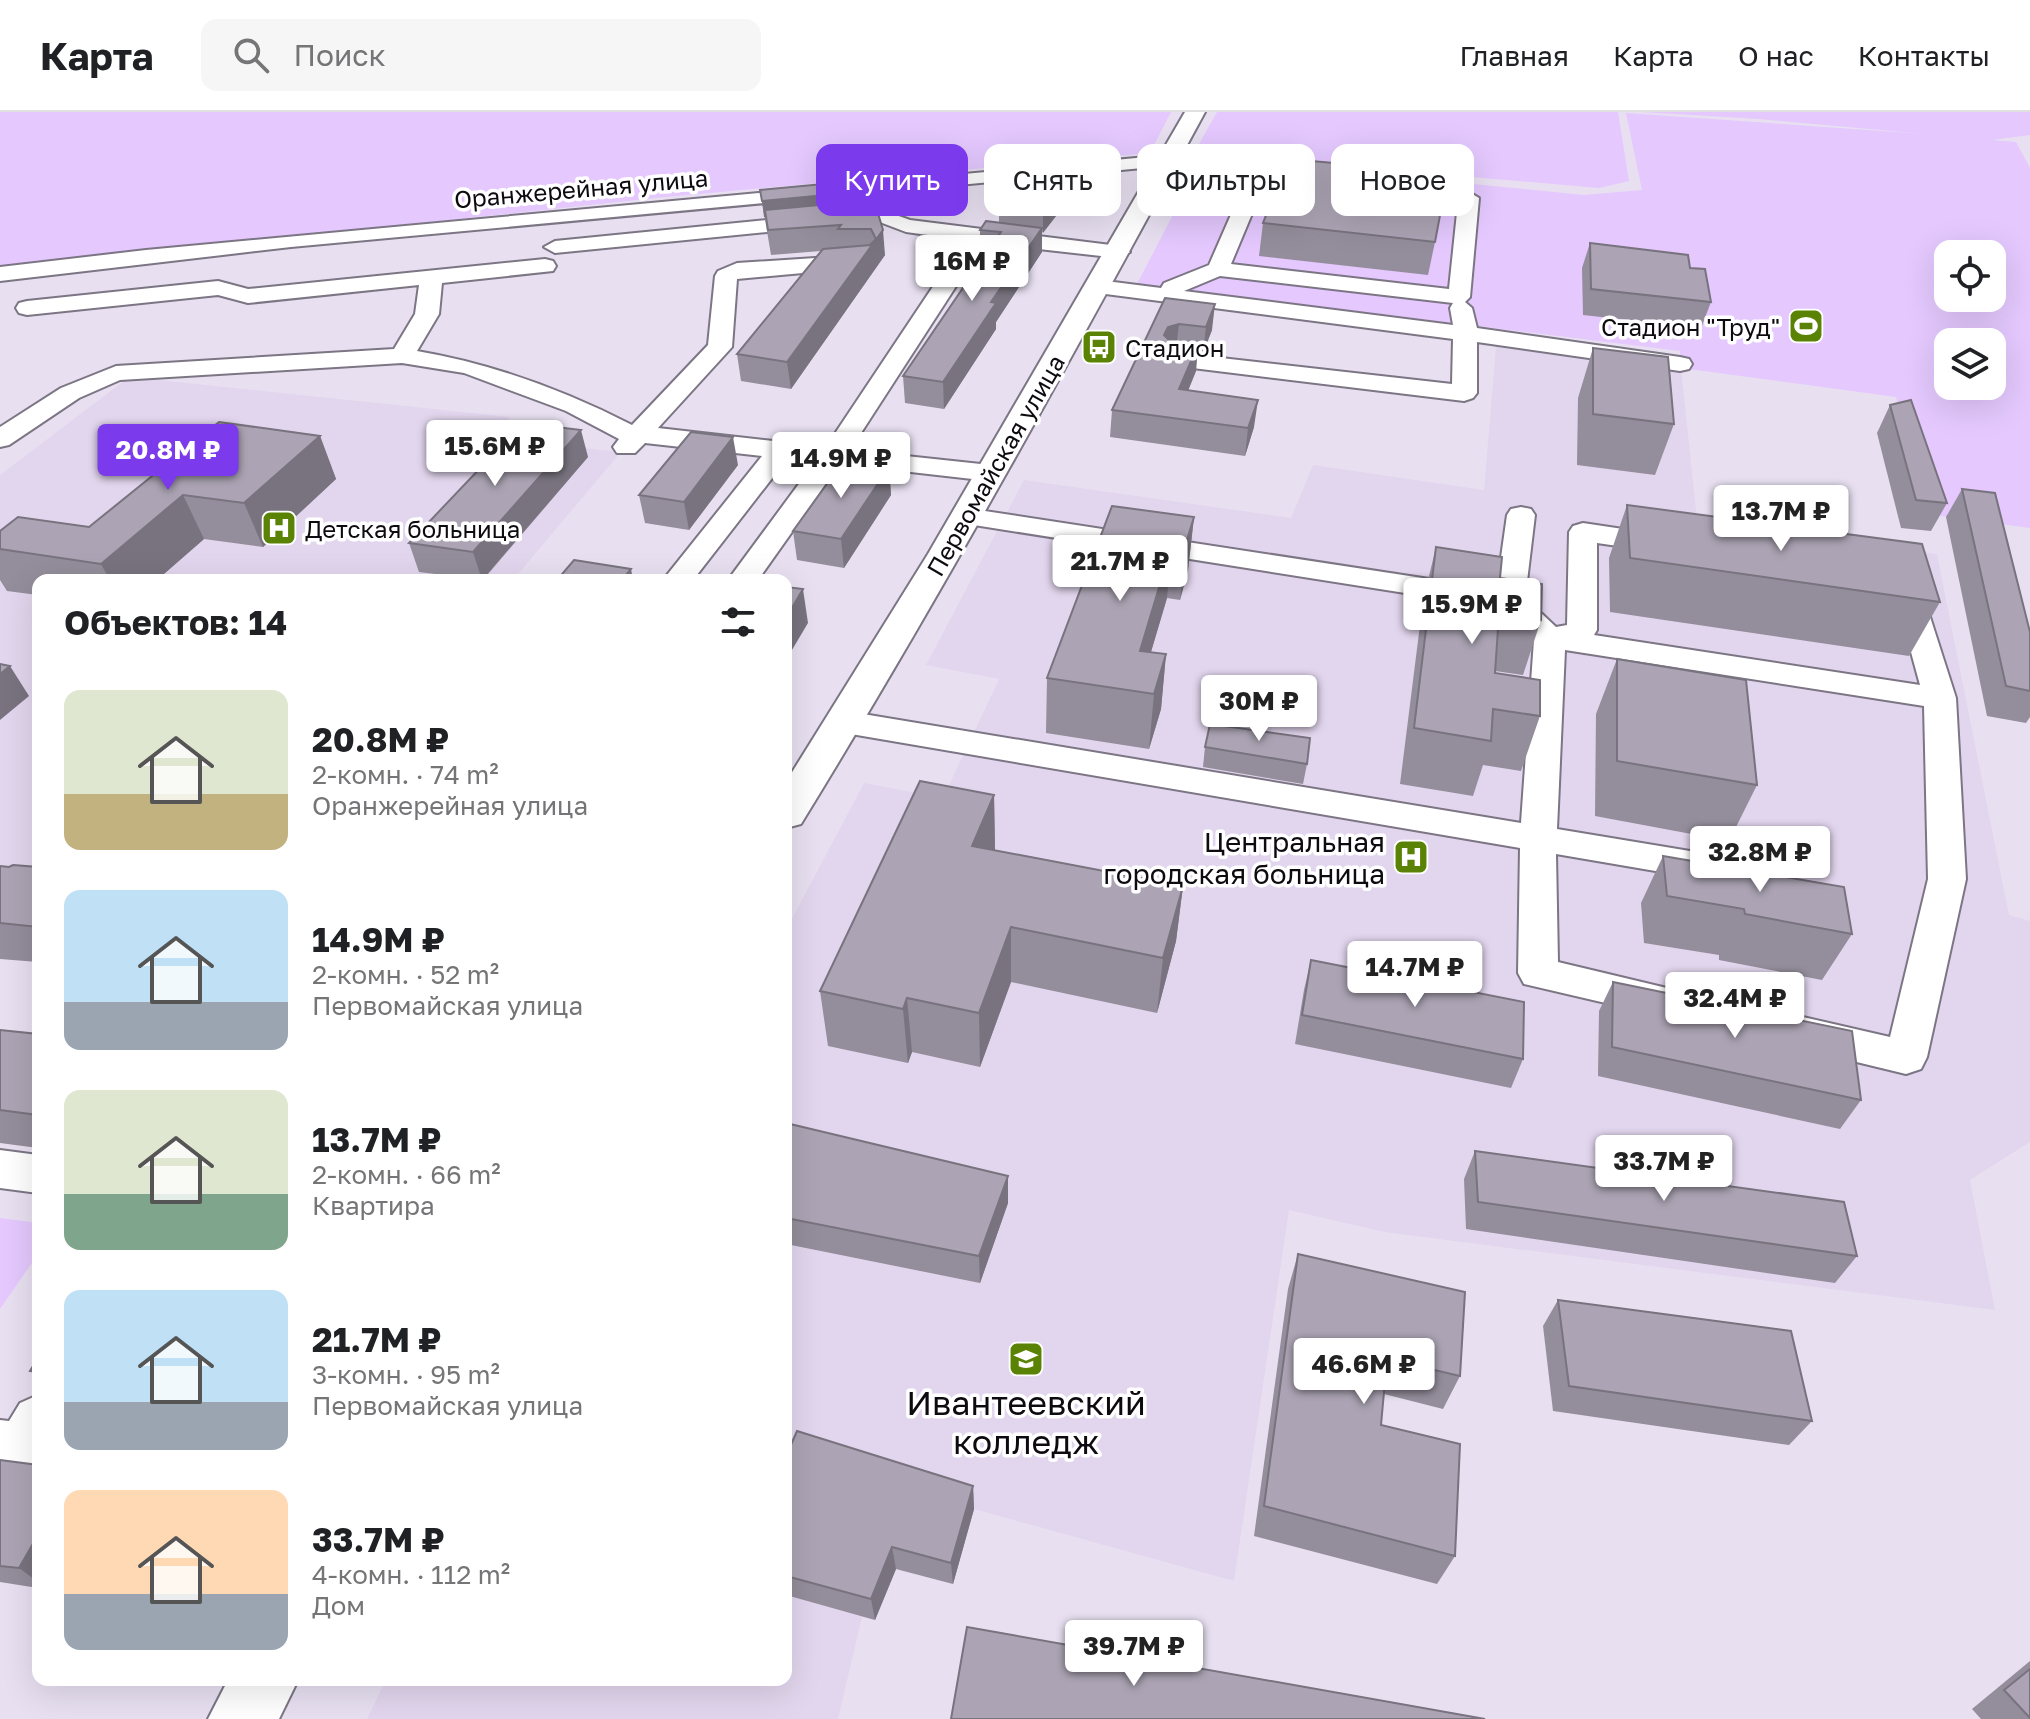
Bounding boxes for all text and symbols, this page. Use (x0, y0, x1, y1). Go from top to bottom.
search box (201, 19, 761, 91)
text: Карта (40, 33, 153, 78)
icon: search (229, 33, 273, 77)
text: Поиск (293, 37, 386, 73)
text: Главная (1459, 39, 1569, 72)
text: Карта (1613, 39, 1694, 72)
text: О нас (1738, 39, 1814, 72)
text: Контакты (1858, 39, 1990, 72)
chip: Купить (816, 144, 968, 216)
chip: Снять (984, 144, 1121, 216)
chip: Фильтры (1137, 144, 1315, 216)
chip: Новое (1331, 144, 1474, 216)
street label: Оранжерейная улица (453, 162, 709, 214)
pin: 16M ₽ (916, 235, 1028, 303)
map controls (1934, 240, 2006, 400)
button: locate (1934, 240, 2006, 312)
text: 16M ₽ (933, 245, 1011, 276)
sports icon: Стадион "Труд" (1787, 307, 1825, 345)
place label: Стадион "Труд" (1601, 312, 1780, 341)
bus stop icon: Стадион (1080, 328, 1118, 366)
button: layers (1934, 328, 2006, 400)
place label: Стадион (1125, 333, 1224, 362)
street label: Первомайская улица (920, 349, 1070, 581)
pin: 15.6M ₽ (421, 420, 569, 488)
pin: 20.8M ₽ (94, 424, 242, 492)
text: 15.6M ₽ (444, 430, 546, 461)
pin: 14.9M ₽ (767, 432, 915, 500)
text: 20.8M ₽ (116, 434, 220, 465)
text: 14.9M ₽ (790, 442, 892, 473)
pin: 13.7M ₽ (1707, 485, 1855, 553)
text: 13.7M ₽ (1732, 495, 1830, 526)
hospital icon: Детская больница (260, 509, 298, 547)
place label: Детская больница (305, 514, 520, 543)
pin: 21.7M ₽ (1046, 535, 1194, 603)
text: 21.7M ₽ (1071, 545, 1169, 576)
pin: 15.9M ₽ (1398, 578, 1546, 646)
text: 15.9M ₽ (1421, 588, 1523, 619)
icon: filters (716, 600, 760, 644)
text: Объектов: 14 (64, 602, 287, 642)
pin: 30M ₽ (1203, 675, 1315, 743)
text: 30M ₽ (1219, 685, 1299, 716)
text: 20.8M ₽ (312, 719, 449, 759)
icon: home (128, 722, 224, 818)
text: 2-комн. · 74 m² (312, 759, 499, 790)
text: Оранжерейная улица (312, 790, 588, 821)
place label: Центральная городская больница (1103, 825, 1385, 890)
pin: 32.8M ₽ (1686, 826, 1834, 894)
text: 32.8M ₽ (1708, 836, 1812, 867)
hospital icon: Центральная городская больница (1392, 838, 1430, 876)
text: 14.9M ₽ (312, 919, 445, 959)
icon: home (128, 922, 224, 1018)
pin: 14.7M ₽ (1341, 941, 1489, 1009)
text: 14.7M ₽ (1365, 951, 1465, 982)
text: 2-комн. · 52 m² (312, 959, 499, 990)
pin: 32.4M ₽ (1661, 972, 1809, 1040)
text: 32.4M ₽ (1683, 982, 1787, 1013)
text: Первомайская улица (312, 990, 583, 1021)
text: 13.7M ₽ (312, 1119, 441, 1159)
icon: home (128, 1122, 224, 1218)
pin: 33.7M ₽ (1590, 1135, 1738, 1203)
text: 33.7M ₽ (1613, 1145, 1715, 1176)
text: 2-комн. · 66 m² (312, 1159, 501, 1190)
text: Квартира (312, 1190, 435, 1221)
text: 21.7M ₽ (312, 1319, 441, 1359)
icon: home (128, 1322, 224, 1418)
pin: 46.6M ₽ (1290, 1338, 1438, 1406)
school or university icon: Ивантеевский колледж (1007, 1340, 1045, 1378)
text: 46.6M ₽ (1312, 1348, 1416, 1379)
text: 3-комн. · 95 m² (312, 1359, 500, 1390)
place label: Ивантеевский колледж (906, 1382, 1146, 1461)
text: Первомайская улица (312, 1390, 583, 1421)
text: 33.7M ₽ (312, 1519, 445, 1559)
icon: home (128, 1522, 224, 1618)
text: 4-комн. · 112 m² (312, 1559, 510, 1590)
text: Дом (312, 1590, 365, 1621)
pin: 39.7M ₽ (1060, 1620, 1208, 1688)
text: 39.7M ₽ (1083, 1630, 1185, 1661)

